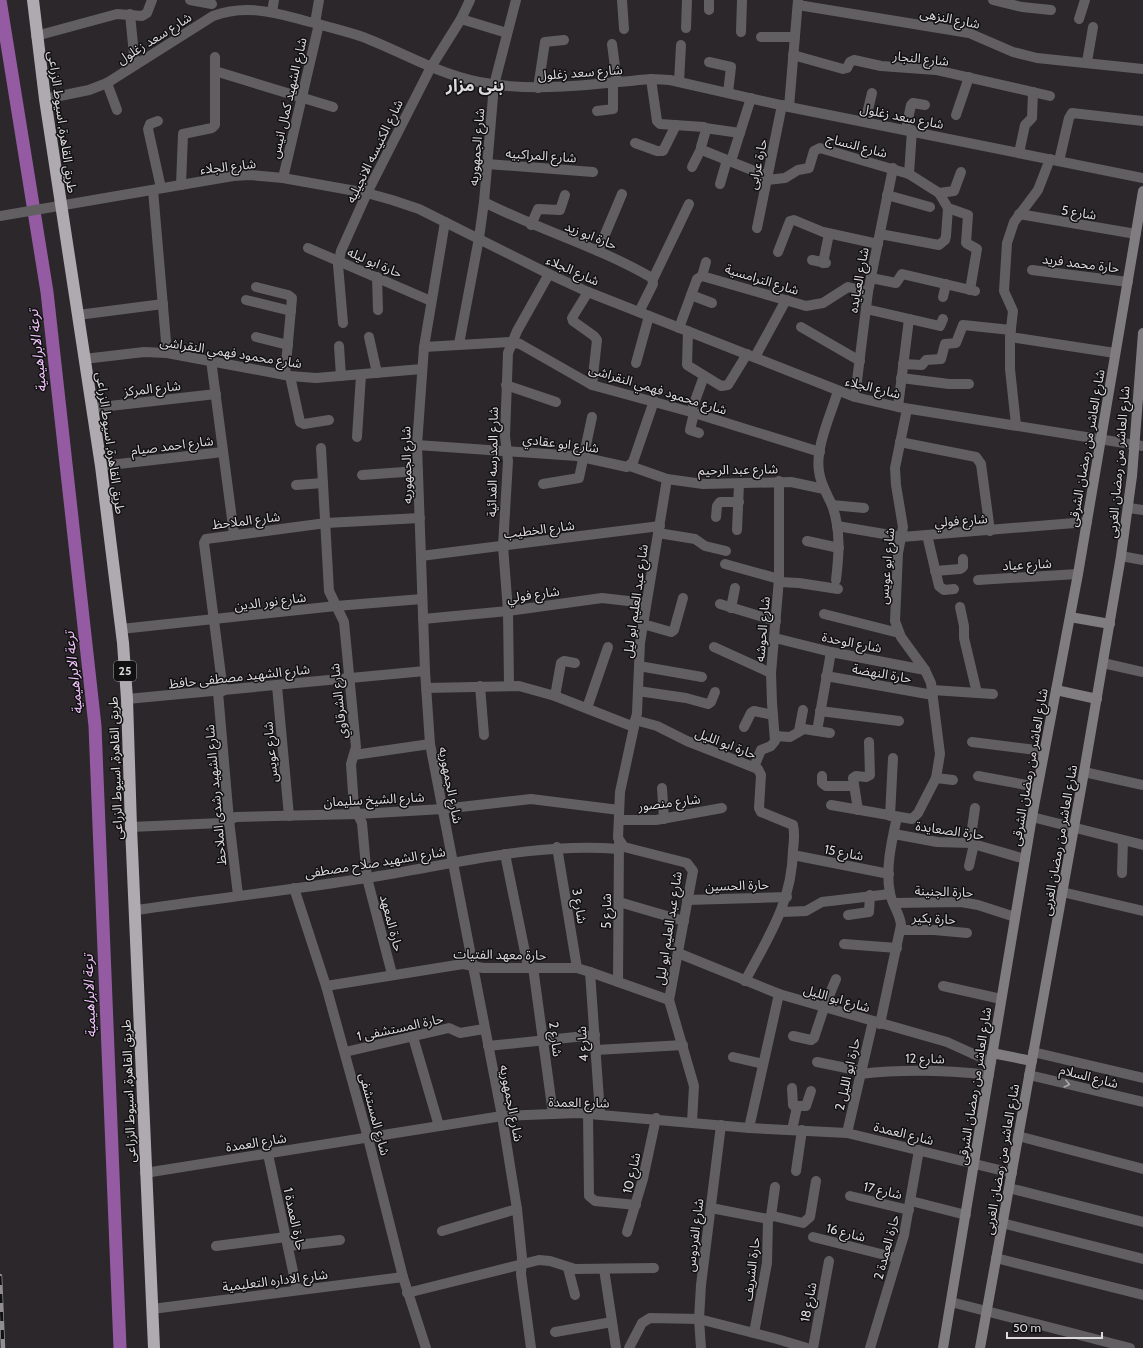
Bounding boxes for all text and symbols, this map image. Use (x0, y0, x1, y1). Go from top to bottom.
street label: شارع النزهى (918, 4, 981, 35)
street label: شارع سعد زغلول (114, 9, 196, 70)
street label: شارع الشهيد كمال انيس (266, 36, 313, 161)
street label: شارع النجار (891, 47, 950, 72)
street label: طريق القاهرة, اسيوط الزراعى (44, 50, 81, 194)
street label: شارع سعد زغلول (537, 61, 623, 86)
district label: بنى مزار (445, 75, 504, 95)
street label: شارع الكنيسه الانجيليه (342, 97, 409, 207)
street label: شارع سعد زغلول (858, 100, 945, 135)
street label: شارع الجمهوريه (465, 108, 490, 187)
street label: شارع النساج (824, 129, 889, 164)
street label: حارة عرابى (744, 137, 771, 191)
street label: شارع المراكبيه (505, 145, 577, 168)
street label: شارع الجلاء (199, 155, 257, 180)
street label: شارع 5 (1060, 201, 1098, 226)
street label: حارة ابو زيد (563, 217, 620, 253)
street label: حارة ابو ليله (345, 243, 405, 281)
street label: شارع العيايده (844, 246, 875, 315)
street label: حارة محمد فريد (1041, 250, 1121, 276)
street label: شارع الجلاء (543, 251, 602, 291)
street label: شارع الترامسية (722, 260, 801, 301)
water label: ترعة الابراهيمية (24, 307, 50, 393)
street label: شارع محمود فهمي النقراشى (158, 333, 303, 374)
street label: شارع محمود فهمي النقراشى (586, 360, 729, 421)
street label: شارع العاشر من رمضان الشرقى (1064, 368, 1111, 528)
street label: طريق القاهرة, اسيوط الزراعى (92, 371, 129, 515)
street label: شارع الجلاء (843, 372, 902, 404)
street label: شارع المركز (122, 377, 182, 402)
street label: شارع العاشر من رمضان الغربى (1103, 385, 1136, 539)
street label: شارع المدرسه الفدائية (483, 407, 504, 517)
street label: شارع الجمهوريه (397, 426, 418, 504)
street label: شارع ابو عقادي (522, 430, 600, 459)
street label: شارع احمد صيام (130, 432, 215, 461)
street label: شارع عبد الرحيم (698, 460, 778, 481)
street label: شارع الملاحظ (211, 508, 281, 535)
street label: شارع فولي (934, 510, 988, 533)
street label: شارع الخطيب (503, 517, 576, 544)
street label: شارع ابو عويس (875, 527, 900, 605)
street label: شارع عبد العليم ابو ليل (619, 543, 654, 659)
street label: شارع عياد (1002, 555, 1052, 576)
street label: شارع فولي (506, 582, 561, 609)
street label: شارع نور الدين (233, 589, 307, 616)
street label: شارع الحوشه (751, 596, 776, 663)
street label: شارع الوحدة (820, 628, 883, 659)
water label: ترعة الابراهيمية (60, 629, 86, 715)
street label: حارة النهضة (851, 660, 913, 687)
road number: 25 (114, 661, 136, 681)
street label: شارع الشهيد مصطفى حافظ (167, 661, 311, 694)
street label: شارع الشرقاوي (326, 662, 353, 740)
street label: شارع العاشر من رمضان الشرقى (1007, 687, 1054, 847)
street label: طريق القاهرة, اسيوط الزراعى (104, 696, 126, 840)
street label: شارع عويس (259, 720, 284, 783)
street label: شارع الشهيد رشدى الملاحظ (201, 724, 232, 866)
street label: حارة ابو الليل (693, 724, 759, 763)
street label: شارع الجمهوريه (433, 745, 466, 825)
street label: شارع العاشر من رمضان الغربى (1038, 763, 1083, 917)
street label: شارع الشيخ سليمان (323, 788, 425, 813)
street label: شارع منصور (636, 790, 702, 817)
street label: حارة الصعايدة (915, 817, 986, 843)
street label: شارع 15 (822, 840, 865, 867)
street label: شارع الشهيد صلاح مصطفى (304, 843, 447, 884)
street label: شارع عبد العليم ابو ليل (651, 870, 688, 986)
street label: حارة الحسين (705, 876, 770, 895)
street label: حارة الجنينة (914, 882, 974, 900)
street label: شارع 3 (566, 887, 591, 925)
street label: حارة المعهد (376, 893, 407, 954)
street label: شارع 5 (598, 893, 617, 929)
street label: حارة بكير (911, 909, 957, 927)
street label: حارة معهد الفتيات (453, 945, 547, 964)
water label: ترعة الابراهيمية (78, 952, 99, 1038)
street label: شارع ابو الليل (801, 981, 872, 1018)
street label: شارع العاشر من رمضان الشرقى (954, 1006, 997, 1166)
street label: حارة المستشفى 1 (355, 1010, 445, 1045)
street label: طريق القاهرة, اسيوط الزراعى (117, 1019, 139, 1163)
street label: شارع 2 (543, 1021, 566, 1058)
street label: شارع 4 (573, 1025, 594, 1062)
street label: حارة ابو الليل 2 (831, 1036, 864, 1112)
street label: شارع 12 (905, 1050, 945, 1069)
street label: شارع السلام (1057, 1061, 1120, 1094)
street label: شارع الجمهوريه (494, 1063, 527, 1143)
street label: شارع المستشفى (353, 1071, 394, 1158)
one-way arrow (1064, 1079, 1071, 1087)
street label: شارع العاشر من رمضان الغربى (980, 1082, 1025, 1236)
street label: شارع العمدة (548, 1093, 610, 1114)
street label: شارع العمدة (872, 1118, 936, 1151)
street label: شارع العمدة (225, 1129, 288, 1158)
street label: شارع 10 (619, 1151, 646, 1196)
street label: شارع 17 (862, 1178, 904, 1205)
street label: حارة العمدة 1 (281, 1186, 310, 1252)
street label: شارع الفردوس (682, 1197, 709, 1273)
street label: حارة العمدة 2 (870, 1212, 902, 1281)
street label: شارع 16 (824, 1219, 867, 1247)
street label: حارة الشريف (739, 1236, 763, 1302)
street label: شارع الاداره التعليمية (221, 1266, 329, 1297)
street label: شارع 18 (796, 1281, 823, 1324)
scale bar (1007, 1314, 1102, 1340)
text: 50 m (1013, 1320, 1041, 1335)

